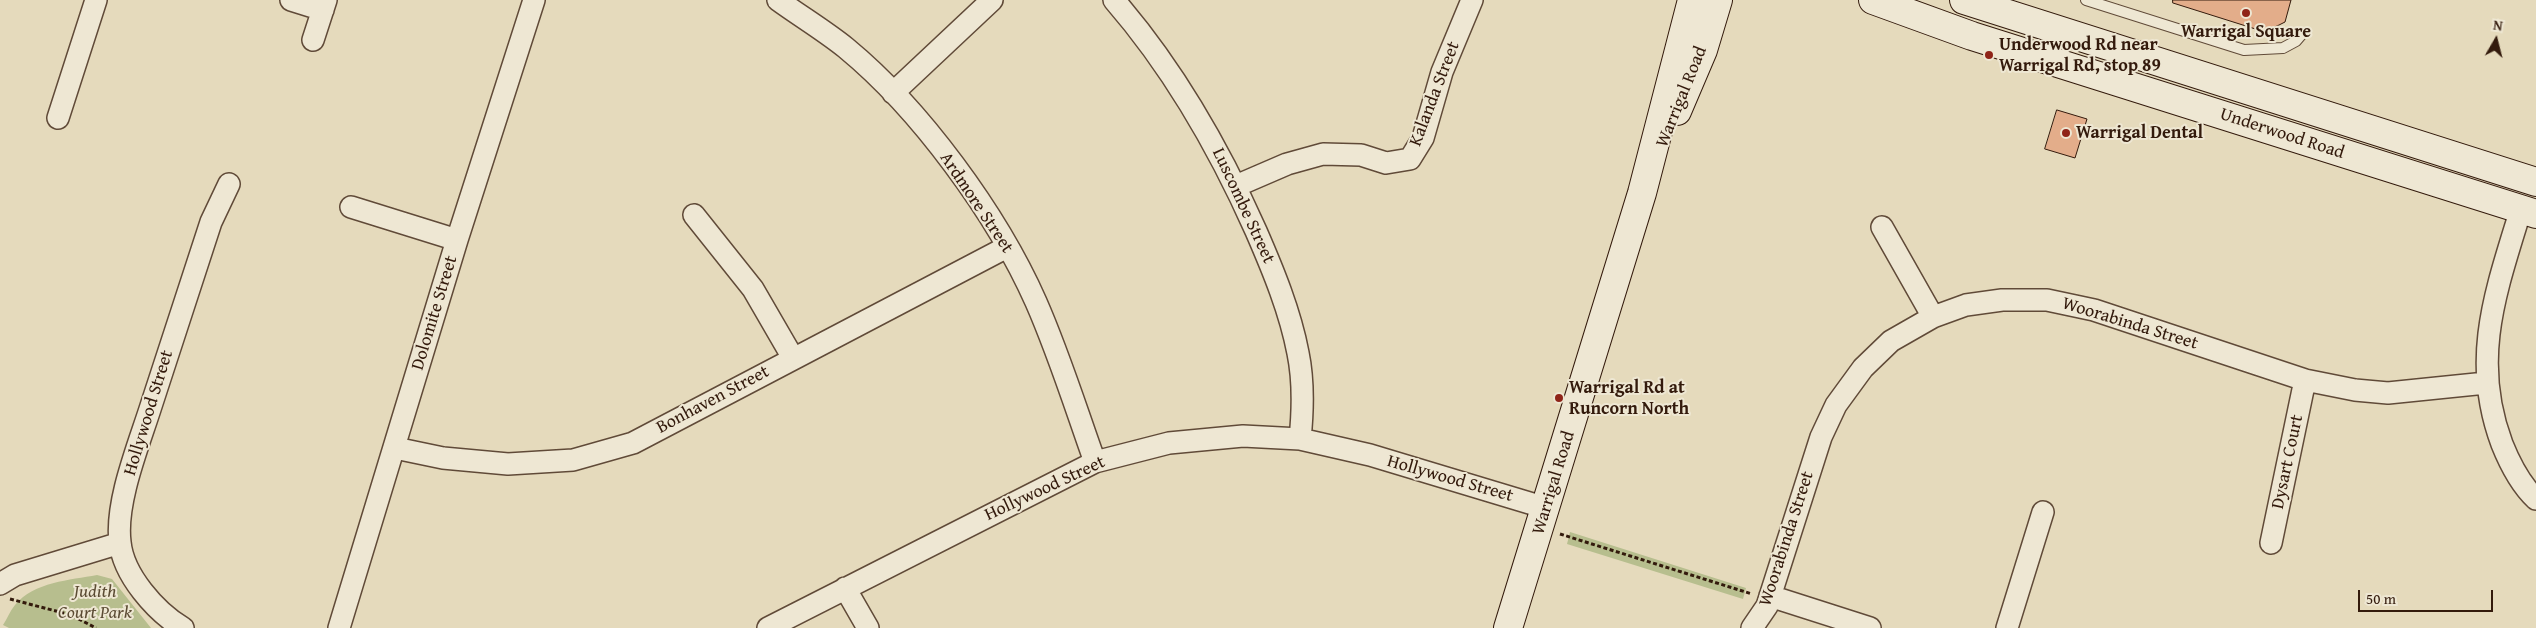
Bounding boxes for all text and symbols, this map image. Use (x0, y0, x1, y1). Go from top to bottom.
marker: Warrigal Square (2240, 7, 2252, 19)
north arrow (2471, 15, 2521, 65)
text: N (2492, 15, 2504, 36)
place label: Warrigal Square (2181, 21, 2311, 43)
place label: Underwood Rd near Warrigal Rd, stop 89 (1999, 34, 2161, 76)
street label: Kalanda Street (1405, 39, 1465, 149)
street label: Warrigal Road (1652, 43, 1712, 151)
marker: Underwood Rd near Warrigal Rd, stop 89 (1983, 49, 1995, 61)
street label: Underwood Road (2217, 104, 2347, 164)
place label: Warrigal Dental (2076, 122, 2203, 144)
marker: Warrigal Dental (2060, 127, 2072, 139)
street label: Luscombe Street (1207, 145, 1279, 267)
street label: Ardmore Street (934, 149, 1018, 257)
street label: Dolomite Street (407, 253, 463, 373)
street label: Woorabinda Street (2060, 293, 2200, 355)
street label: Hollywood Street (120, 348, 178, 478)
street label: Bonhaven Street (653, 361, 773, 439)
place label: Warrigal Rd at Runcorn North (1569, 377, 1689, 419)
marker: Warrigal Rd at Runcorn North (1553, 392, 1565, 404)
street label: Dysart Court (2267, 413, 2309, 511)
street label: Warrigal Road (1528, 429, 1580, 537)
street label: Hollywood Street (1384, 451, 1516, 507)
street label: Hollywood Street (981, 452, 1109, 526)
street label: Woorabinda Street (1755, 469, 1819, 609)
scale bar (2361, 580, 2496, 612)
park label: Judith Court Park (58, 581, 132, 624)
text: 50 m (2366, 588, 2396, 609)

